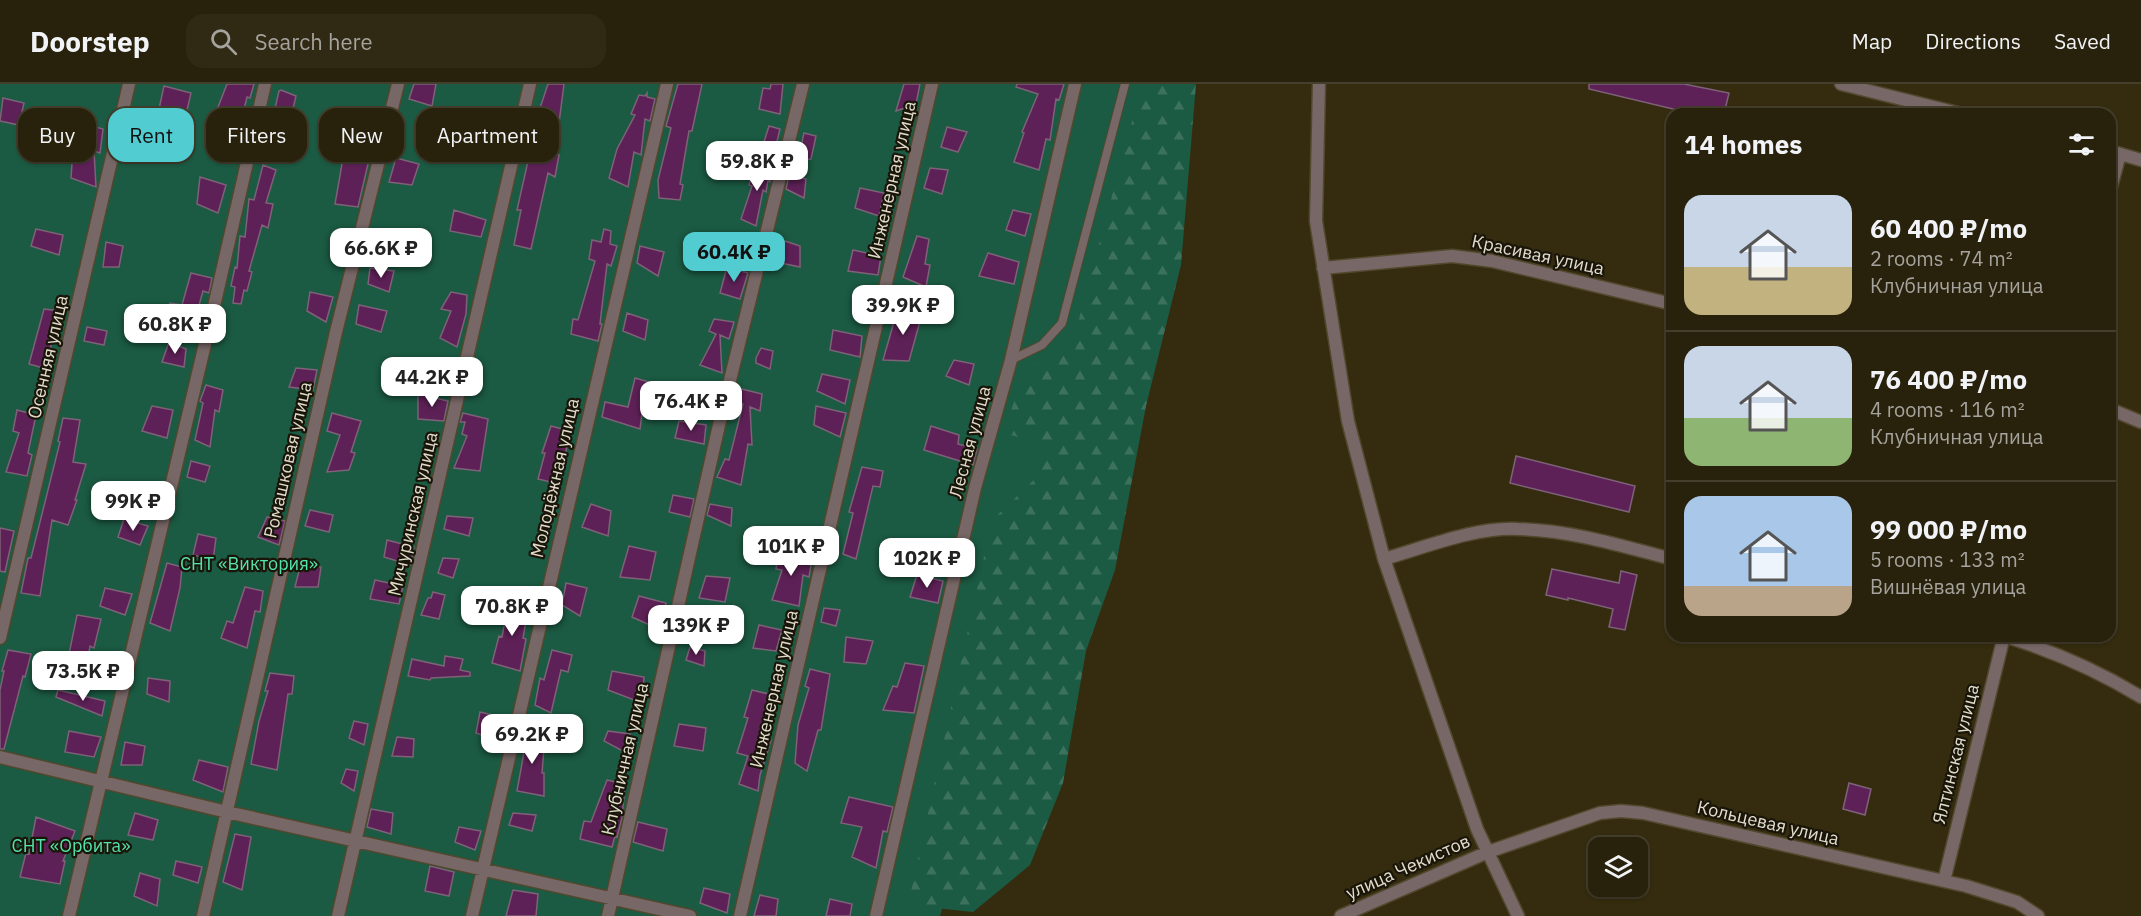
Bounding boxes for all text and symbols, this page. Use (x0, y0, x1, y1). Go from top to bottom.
search box (186, 14, 606, 68)
text: Doorstep (30, 23, 150, 60)
icon: search (207, 25, 240, 58)
text: Search here (255, 27, 373, 56)
text: Map (1852, 27, 1892, 55)
text: Directions (1925, 27, 2021, 55)
text: Saved (2054, 27, 2111, 55)
street label: Инженерная улица (862, 98, 921, 261)
chip: Buy (18, 108, 96, 162)
chip: Rent (108, 108, 194, 162)
chip: Filters (206, 108, 307, 162)
chip: New (319, 108, 404, 162)
chip: Apartment (416, 108, 559, 162)
text: 14 homes (1684, 127, 1802, 161)
icon: filters (2065, 128, 2098, 161)
pin: 59.8K ₽ (702, 141, 812, 192)
text: 59.8K ₽ (720, 147, 794, 174)
text: 60 400 ₽/mo (1870, 211, 2027, 245)
icon: home (1732, 219, 1804, 291)
pin: 66.6K ₽ (326, 228, 436, 279)
street label: Красивая улица (1470, 229, 1607, 280)
pin: 60.4K ₽ (679, 232, 789, 283)
text: 66.6K ₽ (344, 234, 418, 261)
text: 60.4K ₽ (697, 238, 771, 265)
text: 2 rooms · 74 m² (1870, 245, 2013, 272)
text: Клубничная улица (1870, 272, 2043, 299)
pin: 39.9K ₽ (848, 285, 958, 336)
text: 39.9K ₽ (866, 291, 940, 318)
street label: Осенняя улица (22, 292, 73, 421)
pin: 60.8K ₽ (120, 304, 230, 355)
text: 60.8K ₽ (138, 310, 212, 337)
pin: 44.2K ₽ (377, 357, 487, 408)
text: 76 400 ₽/mo (1870, 362, 2027, 396)
text: 44.2K ₽ (395, 363, 469, 390)
icon: home (1732, 370, 1804, 442)
street label: Ромашковая улица (258, 379, 317, 540)
pin: 76.4K ₽ (636, 381, 746, 432)
street label: Лесная улица (944, 383, 996, 500)
text: 76.4K ₽ (654, 387, 728, 414)
street label: Молодёжная улица (525, 396, 584, 560)
text: 4 rooms · 116 m² (1870, 396, 2025, 423)
text: Клубничная улица (1870, 423, 2043, 450)
street label: Мичуринская улица (382, 429, 443, 598)
pin: 99K ₽ (91, 481, 175, 532)
text: 99K ₽ (105, 487, 161, 514)
text: 99 000 ₽/mo (1870, 512, 2027, 546)
icon: home (1732, 520, 1804, 592)
pin: 101K ₽ (742, 526, 840, 577)
text: 101K ₽ (757, 532, 825, 559)
pin: 102K ₽ (878, 538, 976, 589)
text: 102K ₽ (893, 544, 961, 571)
text: 5 rooms · 133 m² (1870, 546, 2025, 573)
park label: СНТ «Виктория» (180, 552, 318, 575)
text: Вишнёвая улица (1870, 573, 2026, 600)
pin: 70.8K ₽ (457, 586, 567, 637)
text: 70.8K ₽ (475, 592, 549, 619)
pin: 139K ₽ (647, 605, 745, 656)
street label: Инженерная улица (744, 607, 803, 770)
text: 139K ₽ (662, 611, 730, 638)
pin: 73.5K ₽ (28, 651, 138, 702)
text: 73.5K ₽ (46, 657, 120, 684)
street label: Клубничная улица (596, 680, 653, 838)
street label: Ялтинская улица (1927, 681, 1984, 826)
pin: 69.2K ₽ (477, 714, 587, 765)
text: 69.2K ₽ (495, 720, 569, 747)
street label: Кольцевая улица (1695, 795, 1842, 850)
street label: улица Чекистов (1342, 829, 1474, 904)
park label: СНТ «Орбита» (12, 834, 130, 857)
map controls (1588, 837, 1648, 897)
button: layers (1588, 837, 1648, 897)

